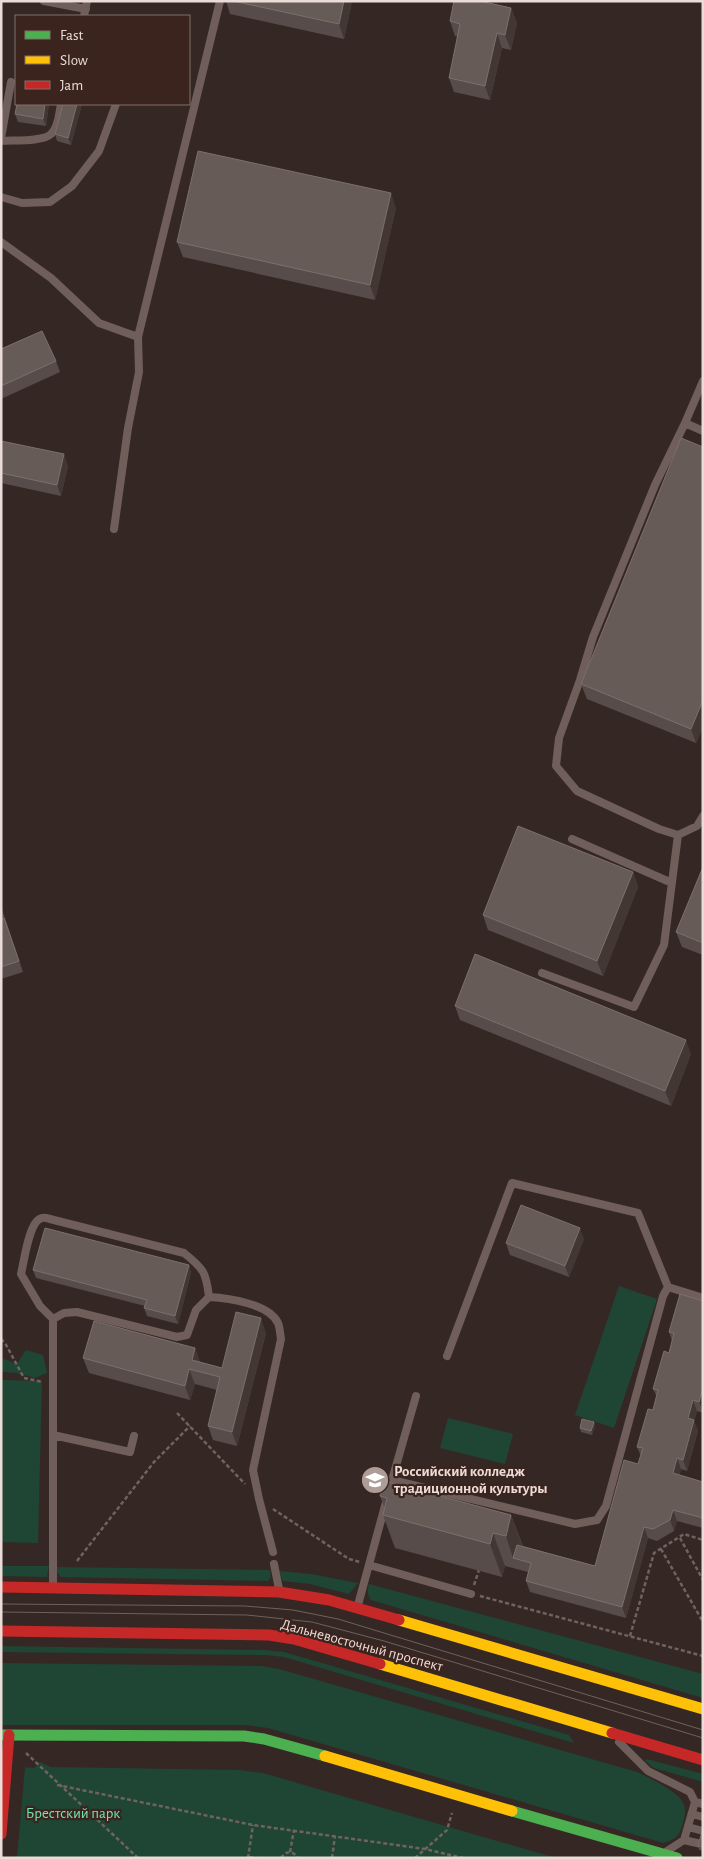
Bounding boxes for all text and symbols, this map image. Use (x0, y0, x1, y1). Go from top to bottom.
legend (15, 15, 190, 105)
text: Fast (60, 28, 84, 43)
text: Slow (60, 53, 88, 68)
text: Jam (60, 78, 83, 93)
place label: Российский колледж традиционной культуры (393, 1464, 547, 1496)
school or university icon: Российский колледж традиционной культуры (360, 1465, 390, 1495)
street label: Дальневосточный проспект (279, 1617, 445, 1675)
park label: Брестский парк (26, 1806, 120, 1821)

